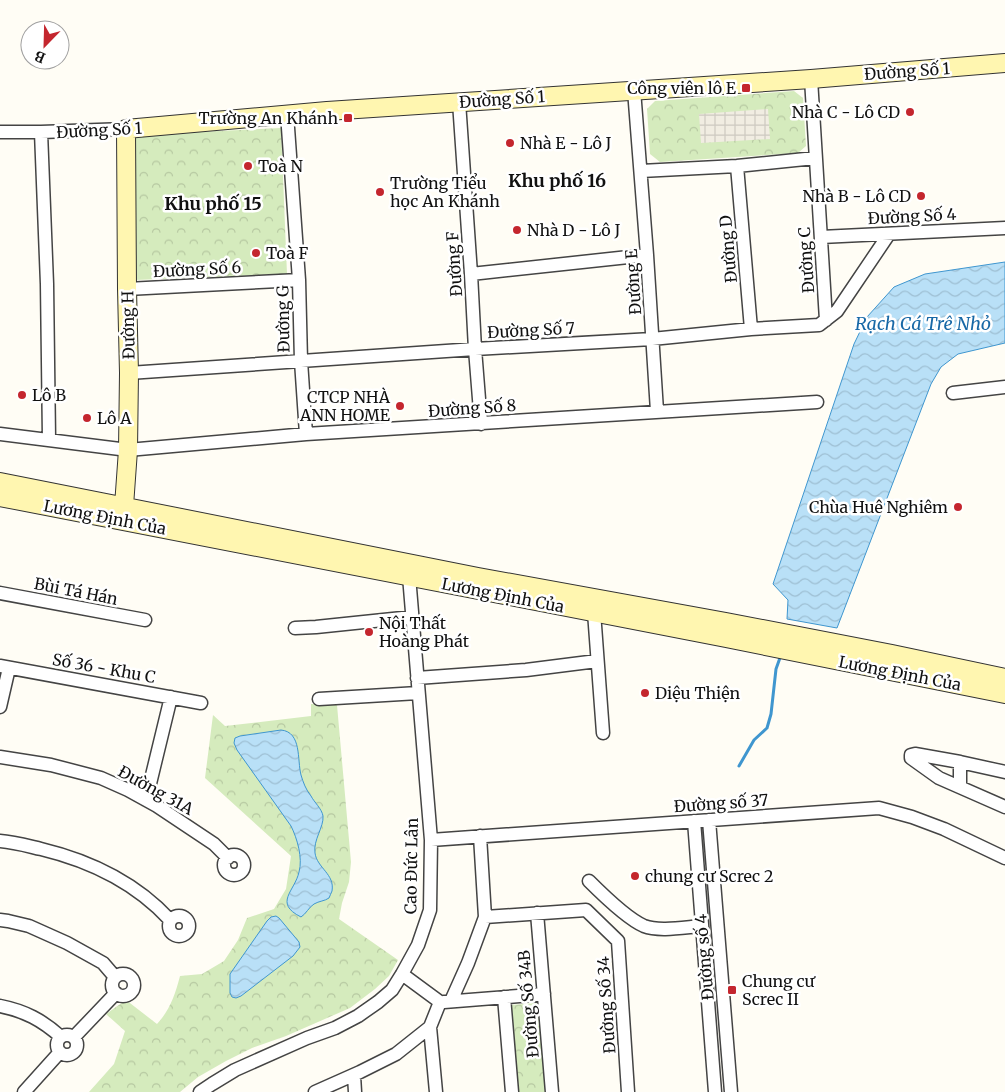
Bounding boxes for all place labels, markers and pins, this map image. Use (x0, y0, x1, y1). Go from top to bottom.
place label: Công viên lô E (627, 78, 737, 98)
marker: Công viên lô E (740, 82, 752, 94)
place label: Nhà C - Lô CD (792, 102, 900, 122)
marker: Nhà C - Lô CD (904, 106, 916, 118)
place label: Trường An Khánh (199, 108, 338, 128)
marker: Trường An Khánh (342, 112, 354, 124)
place label: Nhà E - Lô J (520, 133, 612, 153)
marker: Nhà E - Lô J (504, 137, 516, 149)
place label: Toà N (258, 156, 304, 176)
marker: Toà N (242, 160, 254, 172)
place label: Trường Tiểu học An Khánh (390, 173, 500, 211)
marker: Trường Tiểu học An Khánh (374, 186, 386, 198)
place label: Nhà B - Lô CD (802, 186, 911, 206)
marker: Nhà B - Lô CD (915, 190, 927, 202)
place label: Nhà D - Lô J (527, 220, 620, 240)
marker: Nhà D - Lô J (511, 224, 523, 236)
place label: Toà F (266, 243, 309, 263)
marker: Toà F (250, 247, 262, 259)
place label: Lô B (32, 385, 66, 405)
place label: CTCP NHÀ ANN HOME (299, 387, 391, 425)
marker: Lô B (16, 389, 28, 401)
marker: CTCP NHÀ ANN HOME (394, 400, 406, 412)
place label: Lô A (97, 408, 132, 428)
marker: Lô A (81, 412, 93, 424)
place label: Chùa Huê Nghiêm (809, 497, 948, 517)
marker: Chùa Huê Nghiêm (952, 501, 964, 513)
place label: Nội Thất Hoàng Phát (379, 613, 470, 651)
marker: Nội Thất Hoàng Phát (363, 626, 375, 638)
place label: Diệu Thiện (655, 683, 741, 703)
marker: Diệu Thiện (639, 687, 651, 699)
place label: chung cư Screc 2 (645, 866, 774, 886)
marker: chung cư Screc 2 (629, 870, 641, 882)
place label: Chung cư Screc II (742, 971, 817, 1009)
marker: Chung cư Screc II (726, 984, 738, 996)

